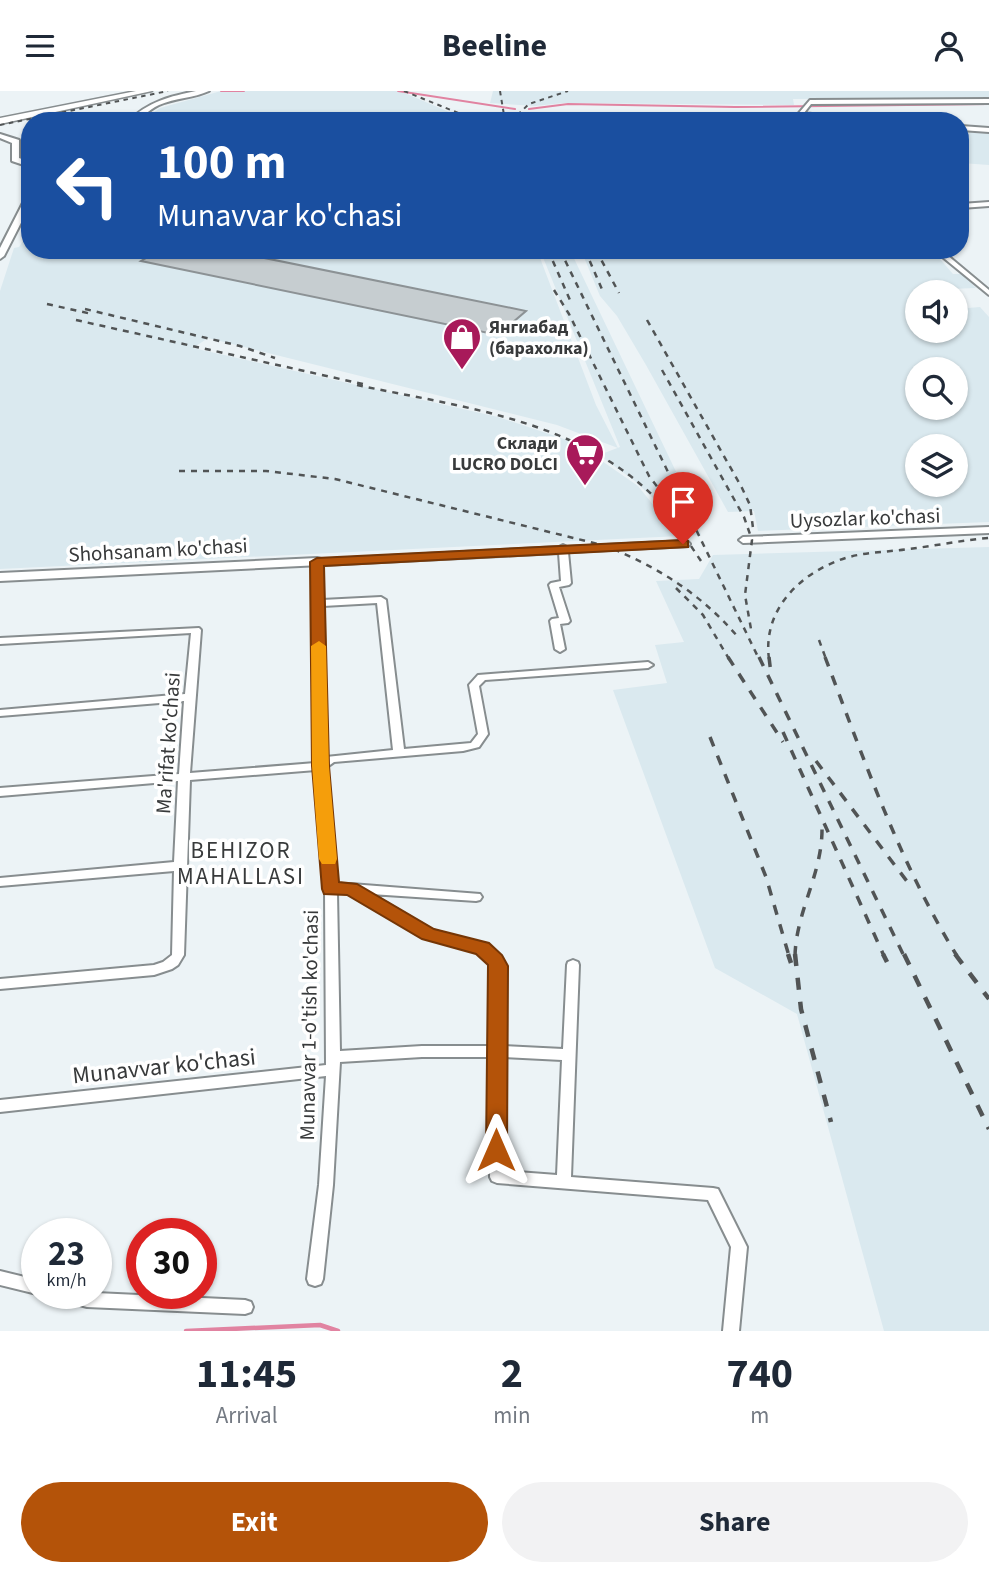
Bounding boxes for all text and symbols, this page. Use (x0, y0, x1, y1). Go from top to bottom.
text: Beeline (442, 23, 547, 69)
icon: menu (21, 27, 59, 65)
icon: person (930, 27, 968, 65)
text: 100 m (157, 128, 286, 198)
icon: left (42, 140, 133, 231)
text: Munavvar ko'chasi (157, 193, 402, 239)
map controls (905, 280, 968, 497)
button: sound (905, 280, 968, 343)
place label: Янгиабад (барахолка) (489, 315, 589, 361)
shop icon: Янгиабад (барахолка) (441, 316, 483, 371)
button: search (905, 357, 968, 420)
place label: Склади LUCRO DOLCI (452, 431, 558, 477)
supermarket icon: Склади LUCRO DOLCI (564, 432, 606, 487)
button: layers (905, 434, 968, 497)
pin (653, 472, 713, 544)
icon: arrive (664, 483, 702, 521)
street label: Uysozlar ko'chasi (789, 500, 941, 536)
street label: Shohsanam ko'chasi (68, 530, 248, 570)
street label: Ma'rifat ko'chasi (148, 671, 188, 815)
district label: BEHIZOR MAHALLASI (177, 834, 305, 893)
street label: Munavvar 1-o'tish ko'chasi (292, 909, 326, 1141)
street label: Munavvar ko'chasi (71, 1039, 257, 1094)
position arrow (459, 1113, 533, 1187)
speed limit sign: 30 (126, 1218, 217, 1309)
text: 23 (48, 1229, 85, 1279)
text: km/h (47, 1268, 86, 1293)
text: 11:45 (196, 1344, 297, 1404)
text: 2 (501, 1344, 523, 1404)
text: 740 (726, 1344, 793, 1404)
text: Arrival (216, 1399, 278, 1432)
text: min (493, 1399, 531, 1432)
text: m (750, 1399, 769, 1432)
button: Exit (21, 1482, 488, 1562)
button: Share (502, 1482, 968, 1562)

